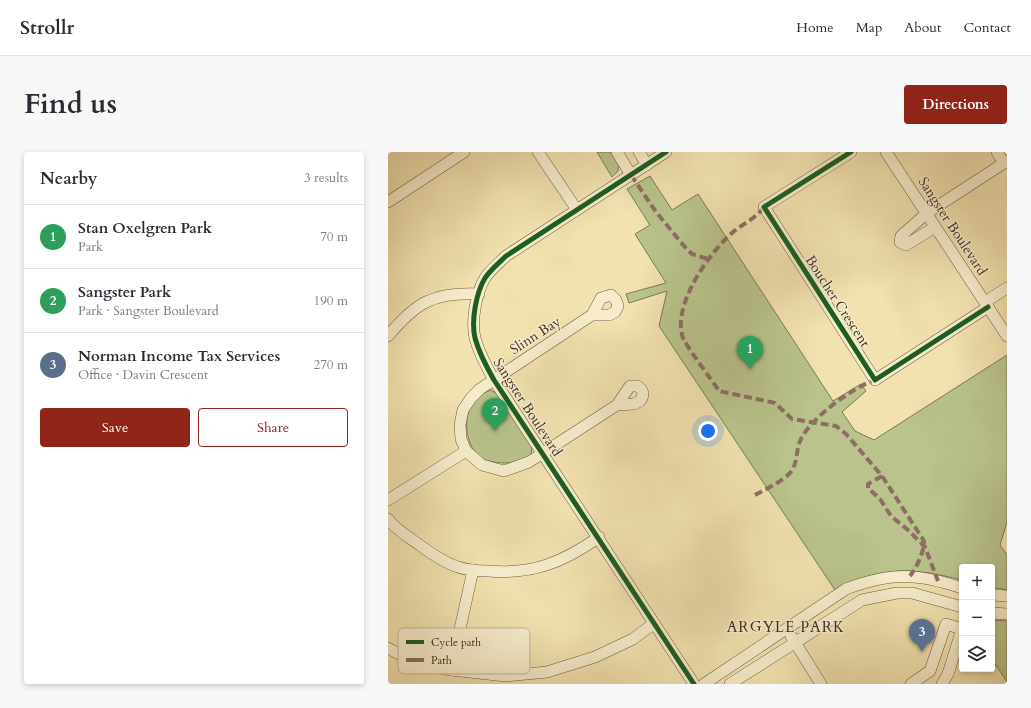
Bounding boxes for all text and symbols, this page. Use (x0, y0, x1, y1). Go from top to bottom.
text: Strollr (20, 15, 74, 41)
text: Home (796, 18, 834, 37)
text: Map (856, 18, 882, 37)
text: About (904, 18, 941, 37)
text: Contact (963, 18, 1011, 37)
text: Find us (24, 85, 117, 123)
button: Directions (904, 85, 1007, 124)
text: Nearby (40, 167, 97, 190)
text: 3 results (304, 169, 348, 187)
street label: Sangster Boulevard (914, 173, 992, 280)
text: Stan Oxelgren Park (78, 218, 212, 238)
text: 1 (50, 228, 56, 246)
text: 70 m (320, 228, 348, 246)
text: Park (78, 238, 103, 256)
street label: Boucher Crescent (801, 252, 875, 351)
text: Sangster Park (78, 282, 171, 302)
text: 2 (50, 292, 56, 310)
text: 190 m (314, 292, 348, 310)
text: Park · Sangster Boulevard (78, 302, 219, 320)
street label: Slinn Bay (506, 312, 565, 359)
pin: 1 (737, 336, 763, 369)
text: Norman Income Tax Services (78, 346, 280, 366)
street label: Sangster Boulevard (489, 354, 567, 461)
text: 3 (50, 356, 56, 374)
text: 270 m (314, 356, 348, 374)
text: Office · Davin Crescent (78, 366, 208, 384)
pin: 2 (482, 398, 508, 431)
button: Save (40, 408, 190, 447)
button: Share (198, 408, 348, 447)
your location (698, 421, 718, 441)
map controls (959, 564, 995, 672)
button: + (959, 564, 995, 600)
button: − (959, 600, 995, 636)
district label: ARGYLE PARK (727, 617, 845, 637)
pin: 3 (909, 619, 935, 652)
legend (398, 628, 530, 674)
text: Cycle path (431, 635, 481, 650)
button: layers (959, 636, 995, 672)
text: Path (431, 653, 452, 668)

